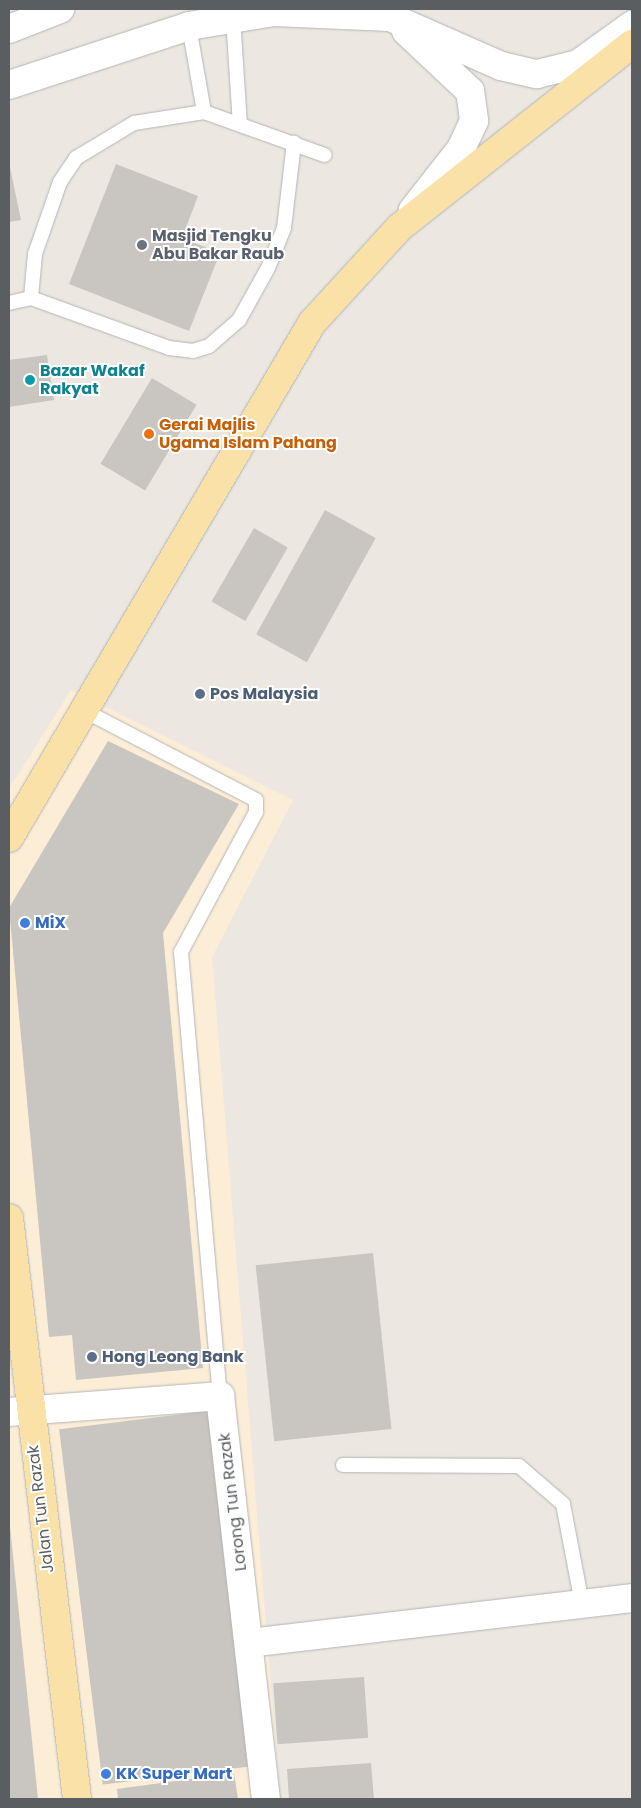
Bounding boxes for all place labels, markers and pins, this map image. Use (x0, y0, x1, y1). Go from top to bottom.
place label: Masjid Tengku Abu Bakar Raub (152, 226, 284, 264)
marker: Masjid Tengku Abu Bakar Raub (136, 239, 148, 251)
place label: Bazar Wakaf Rakyat (40, 361, 145, 399)
marker: Bazar Wakaf Rakyat (24, 374, 36, 386)
place label: Gerai Majlis Ugama Islam Pahang (159, 415, 337, 453)
marker: Gerai Majlis Ugama Islam Pahang (143, 428, 155, 440)
place label: Pos Malaysia (210, 684, 318, 704)
marker: Pos Malaysia (194, 688, 206, 700)
place label: MiX (35, 913, 66, 933)
marker: MiX (19, 917, 31, 929)
place label: Hong Leong Bank (102, 1347, 244, 1367)
marker: Hong Leong Bank (86, 1351, 98, 1363)
place label: KK Super Mart (116, 1764, 232, 1784)
marker: KK Super Mart (100, 1768, 112, 1780)

